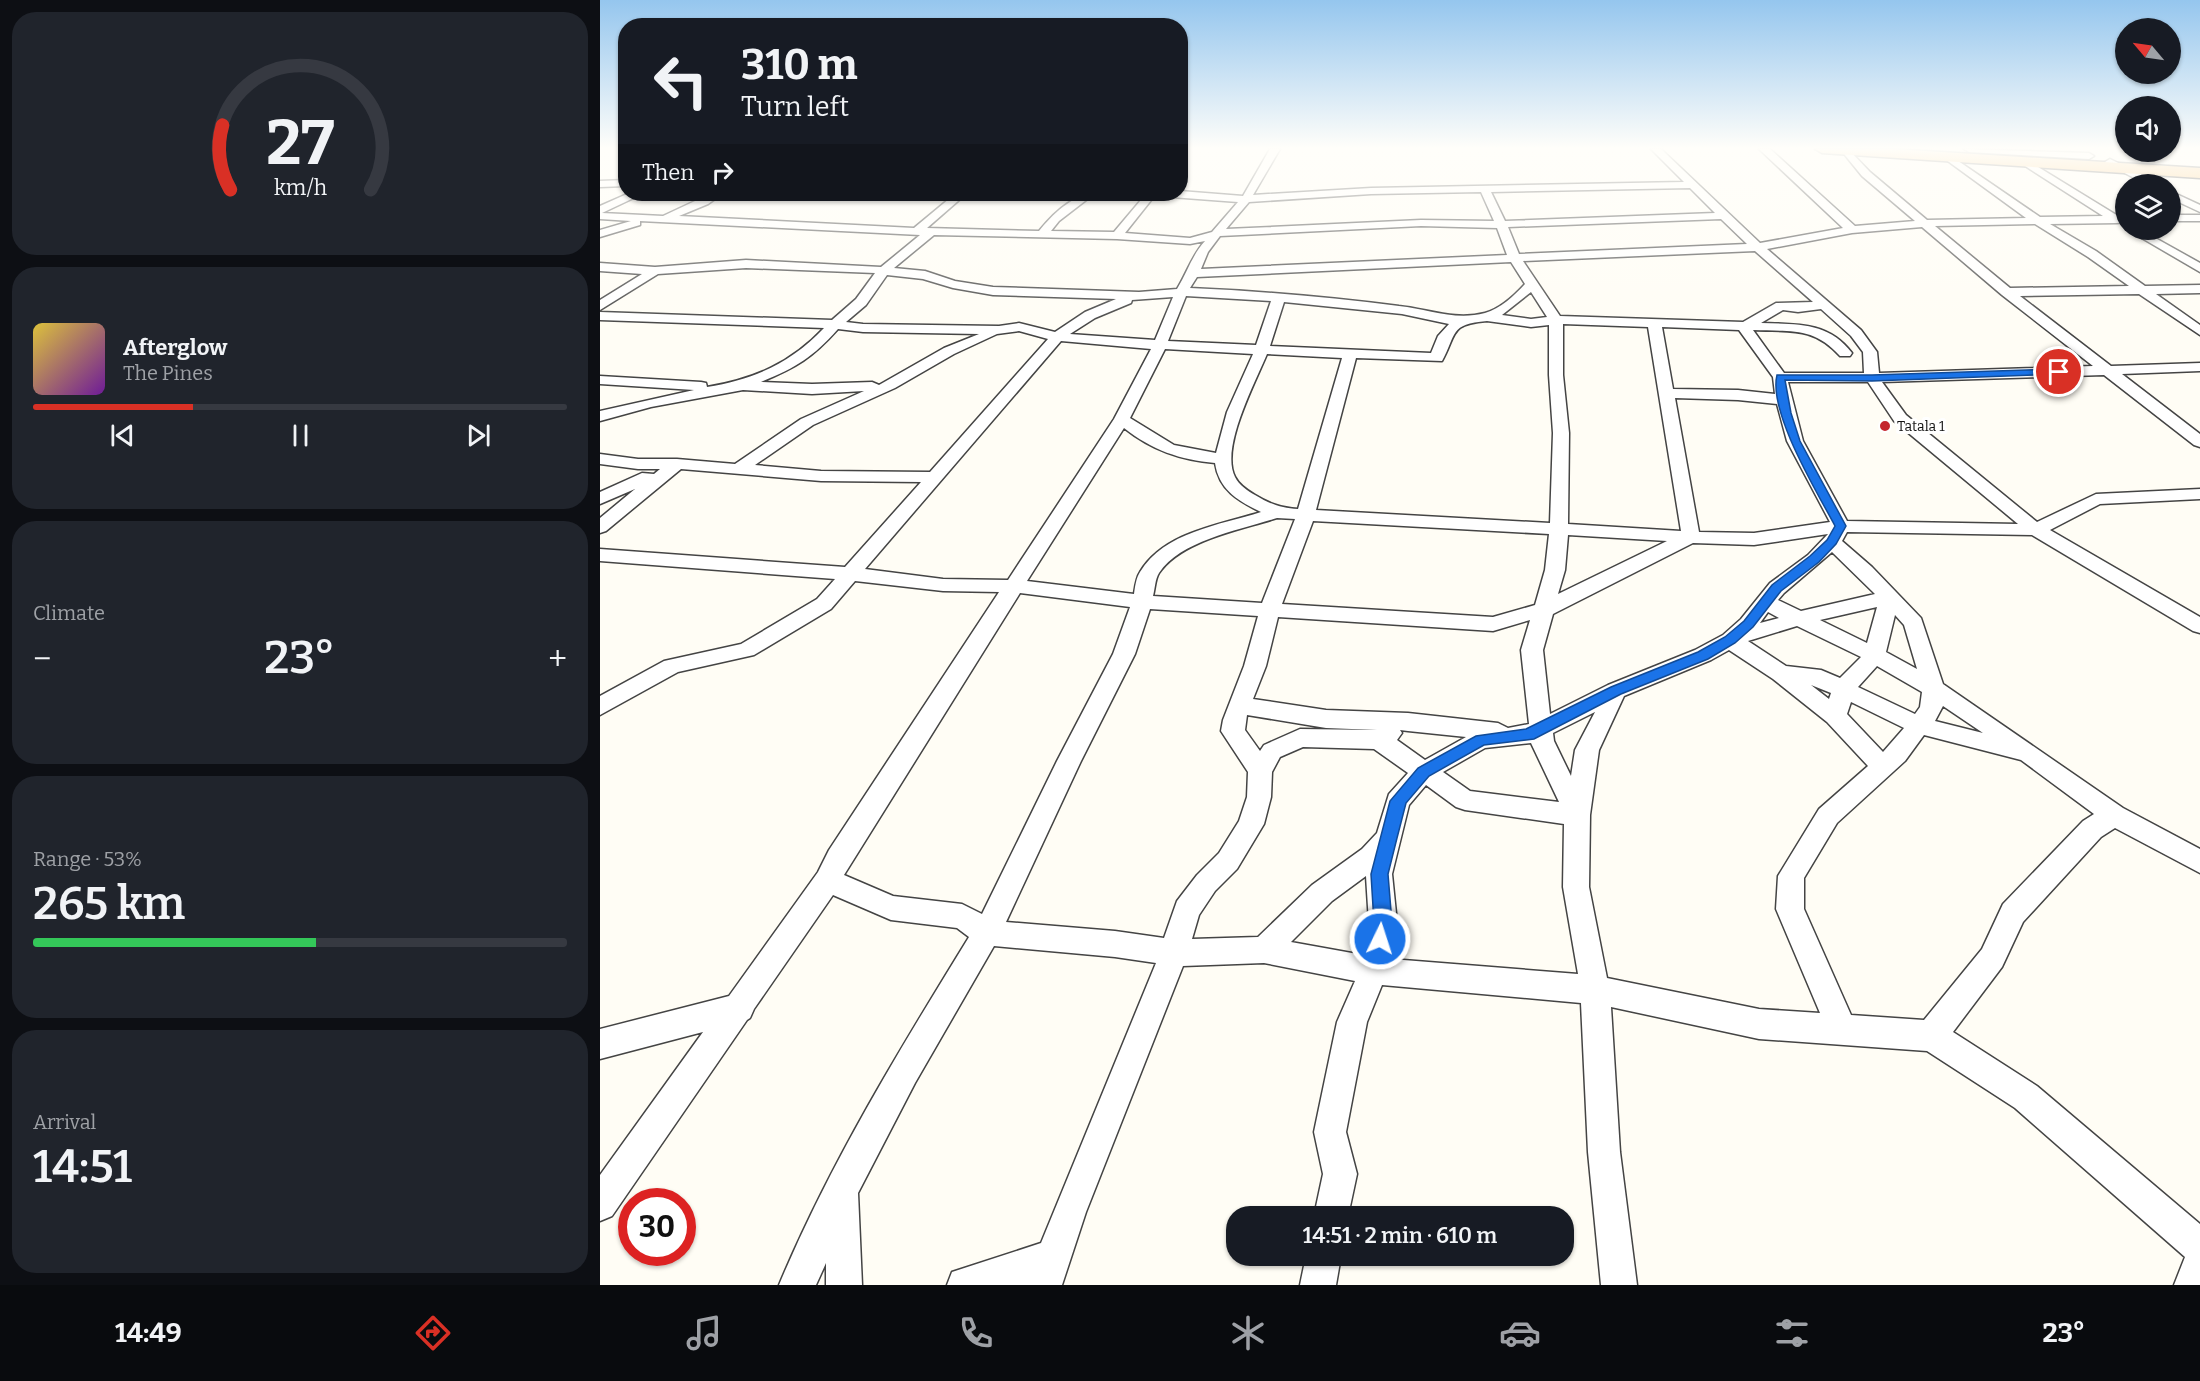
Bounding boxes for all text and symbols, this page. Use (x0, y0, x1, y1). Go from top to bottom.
north arrow (2115, 18, 2181, 84)
map controls (2115, 18, 2181, 240)
text: 310 m (741, 40, 858, 90)
icon: left (642, 42, 720, 120)
text: Turn left (741, 91, 849, 123)
button: sound (2115, 96, 2181, 162)
text: 27 (266, 106, 334, 181)
icon: right (706, 156, 739, 189)
text: Then (642, 159, 694, 186)
button: layers (2115, 174, 2181, 240)
text: km/h (273, 176, 327, 202)
text: Afterglow (123, 334, 227, 361)
pin (2033, 346, 2084, 397)
icon: arrive (2042, 355, 2075, 388)
text: The Pines (123, 361, 213, 385)
place label: Tatala 1 (1897, 418, 1945, 435)
icon: previous (106, 419, 139, 452)
icon: pause (284, 419, 317, 452)
icon: next (462, 419, 495, 452)
marker: Tatala 1 (1878, 419, 1892, 433)
text: Climate (33, 601, 105, 625)
text: 23° (264, 631, 335, 685)
text: − (33, 639, 51, 679)
text: + (548, 639, 567, 679)
text: Range · 53% (33, 847, 142, 871)
text: 265 km (33, 877, 185, 931)
position arrow (1348, 907, 1412, 971)
text: Arrival (33, 1110, 96, 1134)
text: 14:51 (33, 1140, 132, 1194)
speed limit sign: 30 (618, 1188, 696, 1266)
text: 14:51 · 2 min · 610 m (1303, 1222, 1497, 1249)
icon: directions (412, 1312, 454, 1354)
icon: music (683, 1312, 725, 1354)
icon: phone (955, 1312, 997, 1354)
icon: climate (1227, 1312, 1269, 1354)
icon: car (1499, 1312, 1541, 1354)
icon: filters (1771, 1312, 1813, 1354)
text: 14:49 (115, 1317, 182, 1349)
text: 23° (2042, 1317, 2085, 1349)

